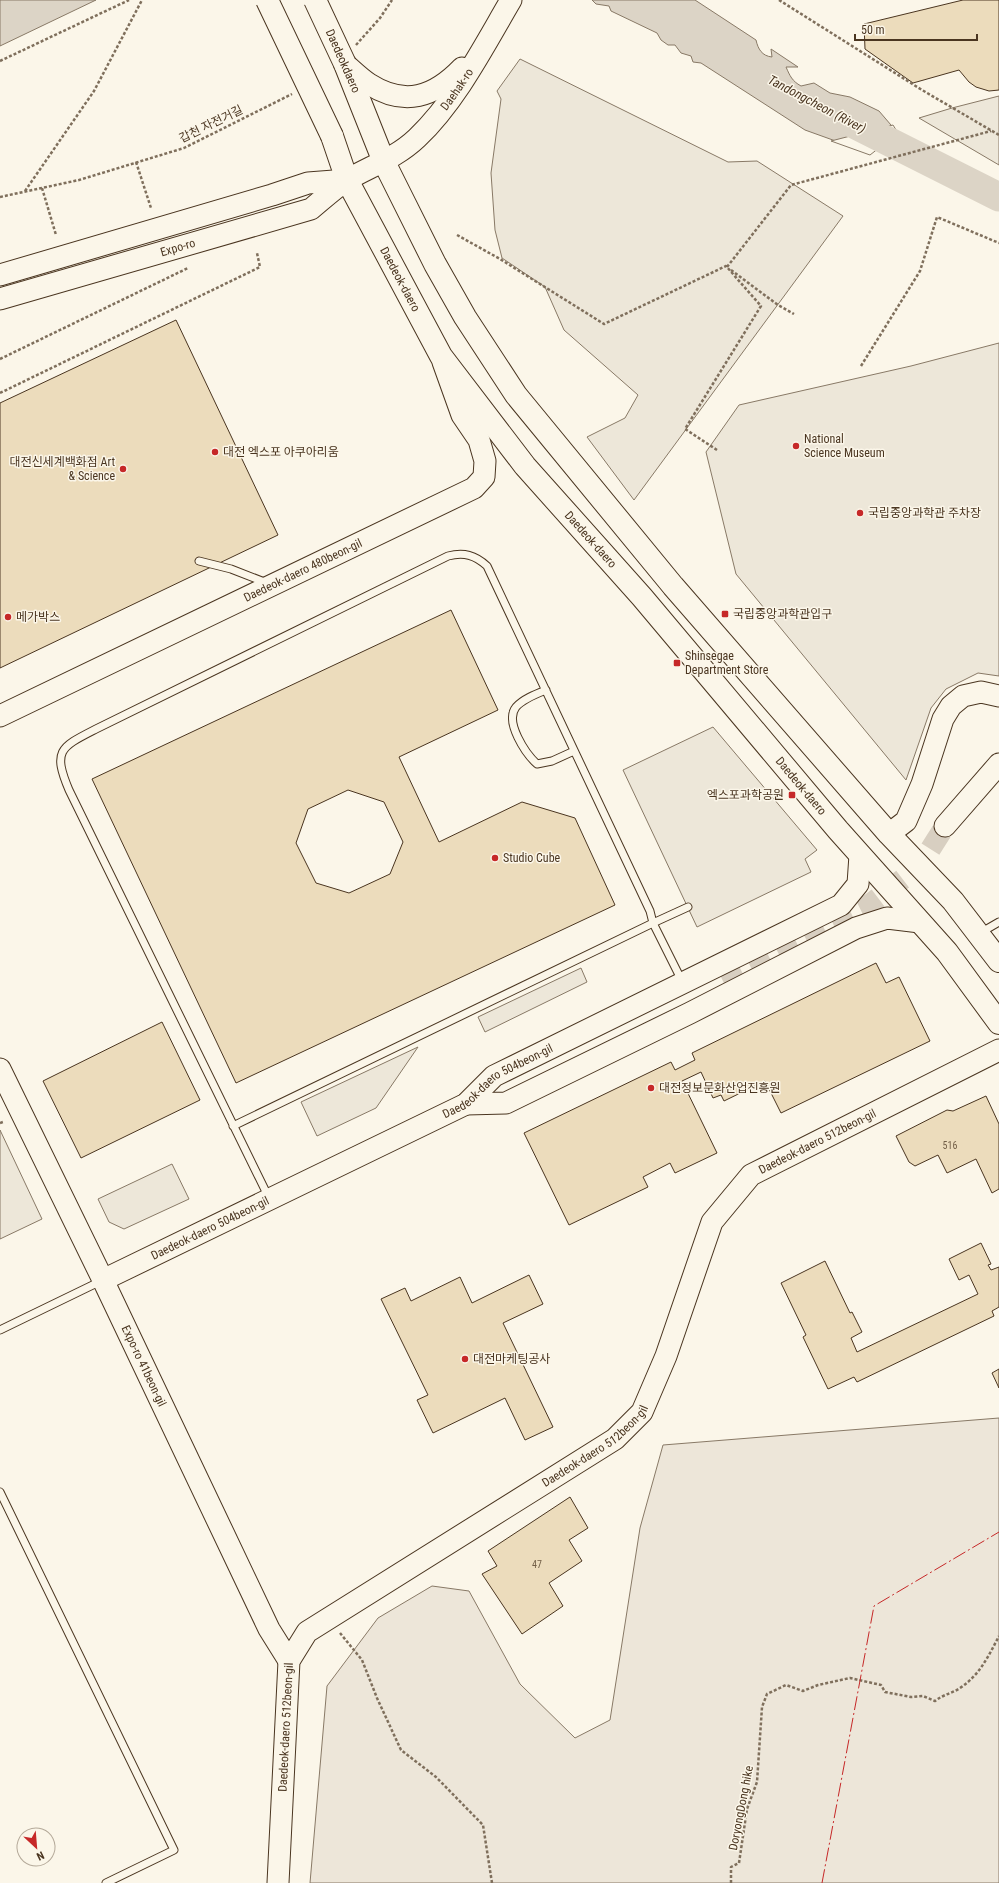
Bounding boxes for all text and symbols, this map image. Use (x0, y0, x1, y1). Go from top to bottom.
scale bar (855, 16, 977, 42)
text: 50 m (861, 23, 885, 37)
street label: Daedeokdaero (323, 27, 363, 95)
street label: Daehak-ro (438, 66, 476, 113)
water label: Tandongcheon (River) (765, 72, 869, 136)
street label: 갑천 자전거길 (177, 103, 245, 145)
street label: Expo-ro (159, 236, 197, 259)
street label: Daedeok-daero (377, 245, 423, 314)
place label: National Science Museum (804, 432, 885, 460)
marker: National Science Museum (791, 441, 801, 451)
place label: 대전 엑스포 아쿠아리움 (223, 445, 339, 459)
marker: 대전 엑스포 아쿠아리움 (210, 447, 220, 457)
place label: 대전신세계백화점 Art & Science (10, 455, 115, 483)
marker: 대전신세계백화점 Art & Science (118, 464, 128, 474)
place label: 국립중앙과학관 주차장 (868, 506, 981, 520)
street label: Daedeok-daero (562, 508, 620, 571)
marker: 국립중앙과학관 주차장 (855, 508, 865, 518)
street label: Daedeok-daero 480beon-gil (241, 536, 364, 605)
place label: 국립중앙과학관입구 (733, 607, 832, 621)
marker: 국립중앙과학관입구 (720, 609, 730, 619)
place label: 메가박스 (16, 610, 60, 624)
marker: 메가박스 (3, 612, 13, 622)
place label: Shinsegae Department Store (685, 649, 769, 677)
marker: Shinsegae Department Store (672, 658, 682, 668)
street label: Daedeok-daero (773, 754, 829, 818)
place label: 엑스포과학공원 (707, 788, 784, 802)
marker: 엑스포과학공원 (787, 790, 797, 800)
place label: Studio Cube (503, 851, 561, 865)
marker: Studio Cube (490, 853, 500, 863)
street label: Daedeok-daero 504beon-gil (440, 1041, 555, 1121)
place label: 대전정보문화산업진흥원 (659, 1081, 780, 1095)
marker: 대전정보문화산업진흥원 (646, 1083, 656, 1093)
street label: Daedeok-daero 512beon-gil (756, 1106, 878, 1177)
house number: 516 (943, 1140, 957, 1151)
street label: Daedeok-daero 504beon-gil (149, 1194, 271, 1263)
street label: Expo-ro 41beon-gil (119, 1323, 169, 1409)
place label: 대전마케팅공사 (473, 1352, 550, 1366)
marker: 대전마케팅공사 (460, 1354, 470, 1364)
street label: Daedeok-daero 512beon-gil (540, 1403, 651, 1490)
house number: 47 (532, 1559, 542, 1570)
street label: Daedeok-daero 512beon-gil (276, 1662, 296, 1792)
street label: DoryongDong hike (726, 1764, 756, 1852)
north arrow (16, 1827, 56, 1867)
text: N (34, 1848, 46, 1863)

